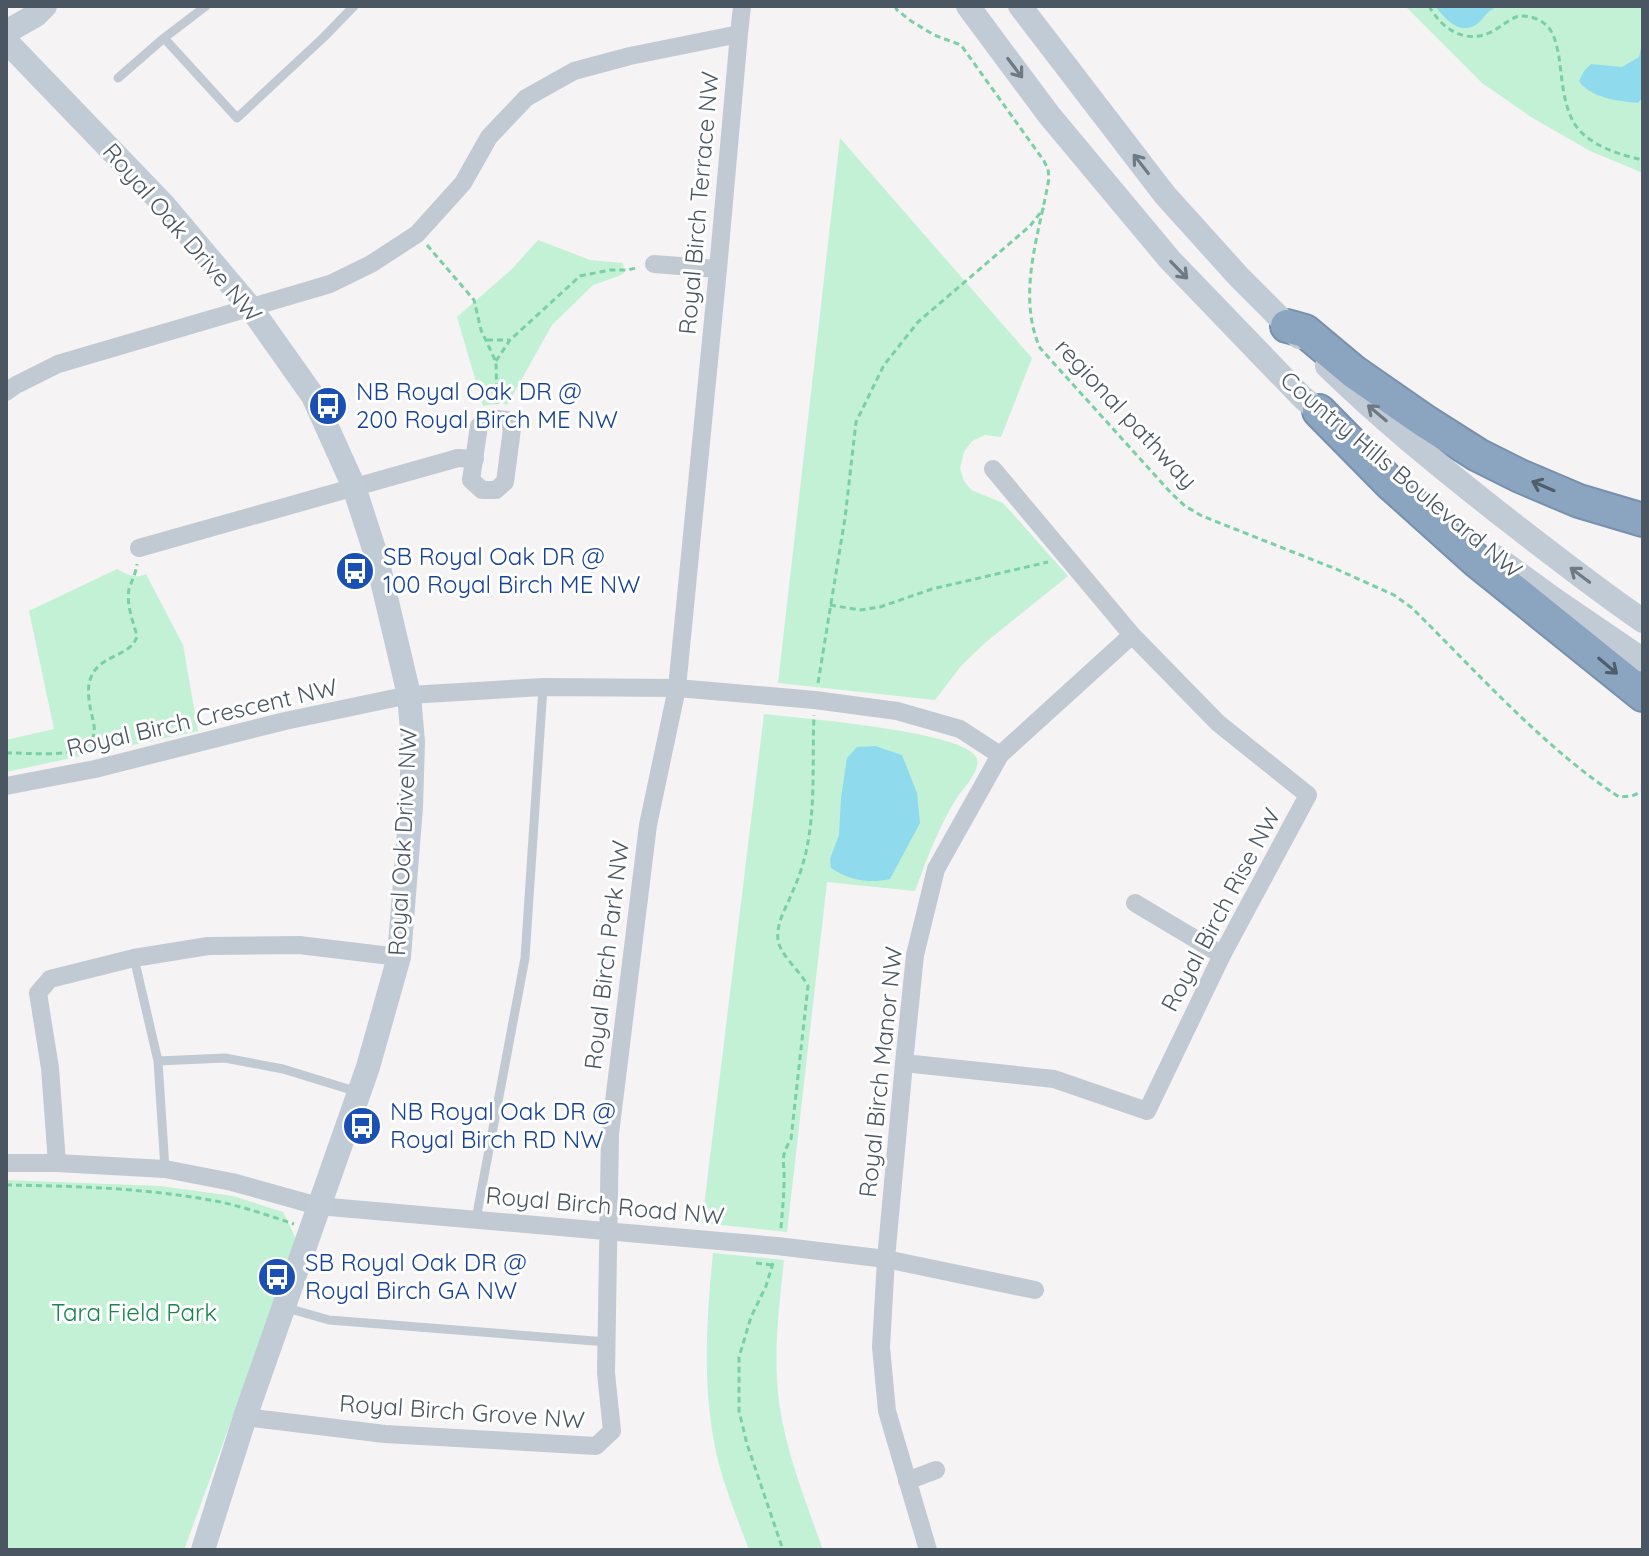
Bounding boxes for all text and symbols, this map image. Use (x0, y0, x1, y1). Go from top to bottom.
one-way arrow (1006, 57, 1023, 79)
street label: Royal Birch Terrace NW (672, 70, 724, 336)
street label: Royal Oak Drive NW (97, 136, 269, 328)
one-way arrow (1132, 154, 1150, 175)
one-way arrow (1170, 260, 1189, 280)
street label: regional pathway (1049, 332, 1204, 495)
street label: Country Hills Boulevard NW (1275, 364, 1529, 584)
place label: NB Royal Oak DR @ 200 Royal Birch ME NW (356, 376, 618, 434)
bus stop icon: NB Royal Oak DR @ 200 Royal Birch ME NW (307, 385, 349, 427)
one-way arrow (1367, 404, 1387, 422)
one-way arrow (1531, 477, 1556, 492)
place label: SB Royal Oak DR @ 100 Royal Birch ME NW (383, 541, 640, 599)
bus stop icon: SB Royal Oak DR @ 100 Royal Birch ME NW (334, 550, 376, 592)
one-way arrow (1570, 566, 1591, 583)
one-way arrow (1597, 657, 1618, 675)
street label: Royal Birch Crescent NW (63, 671, 340, 763)
street label: Royal Oak Drive NW (381, 727, 423, 957)
street label: Royal Birch Rise NW (1154, 803, 1286, 1016)
street label: Royal Birch Park NW (577, 839, 635, 1071)
street label: Royal Birch Manor NW (852, 945, 908, 1199)
place label: NB Royal Oak DR @ Royal Birch RD NW (390, 1096, 616, 1154)
bus stop icon: NB Royal Oak DR @ Royal Birch RD NW (341, 1105, 383, 1147)
street label: Royal Birch Road NW (484, 1180, 726, 1230)
place label: SB Royal Oak DR @ Royal Birch GA NW (305, 1247, 527, 1305)
bus stop icon: SB Royal Oak DR @ Royal Birch GA NW (256, 1256, 298, 1298)
park label: Tara Field Park (51, 1297, 217, 1327)
street label: Royal Birch Grove NW (338, 1387, 586, 1435)

